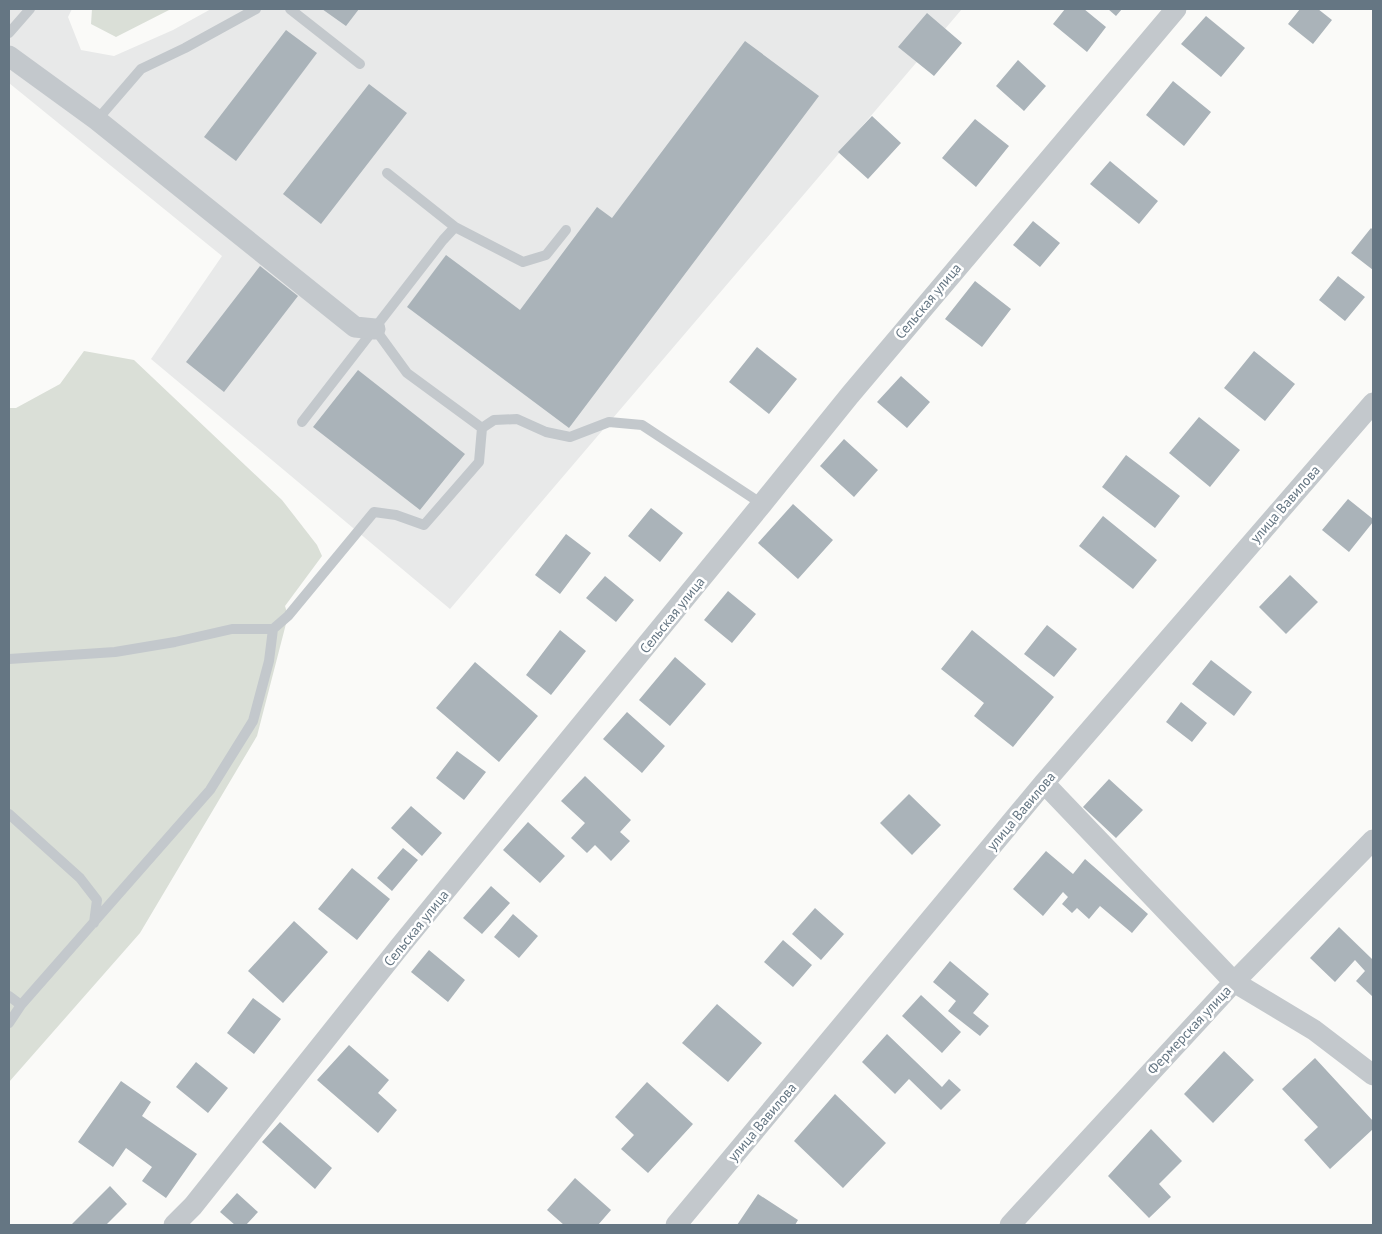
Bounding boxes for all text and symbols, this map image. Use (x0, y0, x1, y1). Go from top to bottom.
street label: Сельская улица (891, 259, 965, 343)
street label: улица Вавилова (1246, 461, 1324, 547)
street label: Сельская улица (636, 573, 708, 657)
street label: улица Вавилова (983, 768, 1059, 854)
street label: Сельская улица (380, 886, 452, 970)
street label: Фермерская улица (1143, 982, 1235, 1078)
street label: улица Вавилова (724, 1079, 800, 1165)

